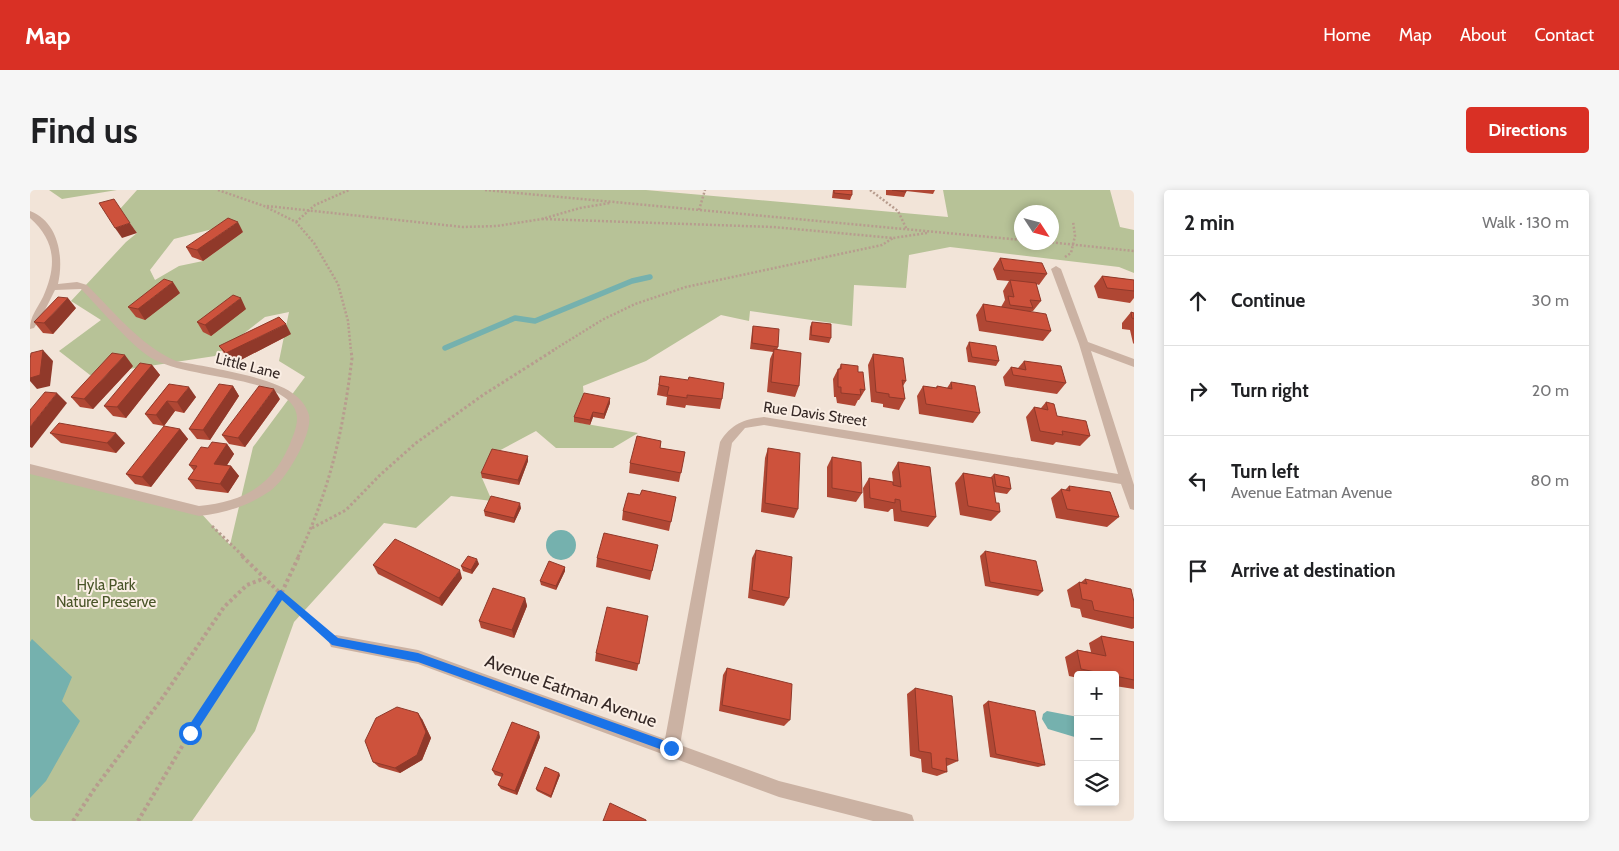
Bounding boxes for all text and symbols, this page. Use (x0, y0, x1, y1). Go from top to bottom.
text: Map (25, 21, 71, 50)
text: Home (1323, 24, 1371, 46)
text: Map (1399, 24, 1432, 46)
text: About (1460, 24, 1506, 46)
text: Contact (1534, 24, 1594, 46)
button: Directions (1466, 107, 1589, 153)
text: Find us (30, 109, 138, 152)
north arrow (1014, 205, 1059, 250)
text: 2 min (1184, 210, 1235, 235)
text: Walk · 130 m (1482, 213, 1569, 232)
icon: ahead (1184, 287, 1212, 315)
text: Continue (1231, 289, 1305, 312)
text: 30 m (1532, 291, 1569, 310)
street label: Little Lane (214, 349, 283, 383)
icon: right (1184, 377, 1212, 405)
text: Turn right (1231, 379, 1309, 402)
text: 20 m (1532, 381, 1569, 400)
street label: Rue Davis Street (762, 398, 868, 430)
text: Turn left (1231, 460, 1299, 483)
icon: left (1184, 467, 1212, 495)
text: 80 m (1531, 471, 1569, 490)
text: Avenue Eatman Avenue (1231, 483, 1392, 502)
icon: arrive (1184, 557, 1212, 585)
text: Arrive at destination (1231, 559, 1395, 582)
park label: Hyla Park Nature Preserve (56, 576, 156, 611)
street label: Avenue Eatman Avenue (482, 650, 660, 732)
map controls (1074, 671, 1119, 806)
button: + (1074, 671, 1119, 716)
button: − (1074, 716, 1119, 761)
route start (179, 722, 202, 745)
route end (660, 737, 683, 760)
button: layers (1074, 761, 1119, 806)

